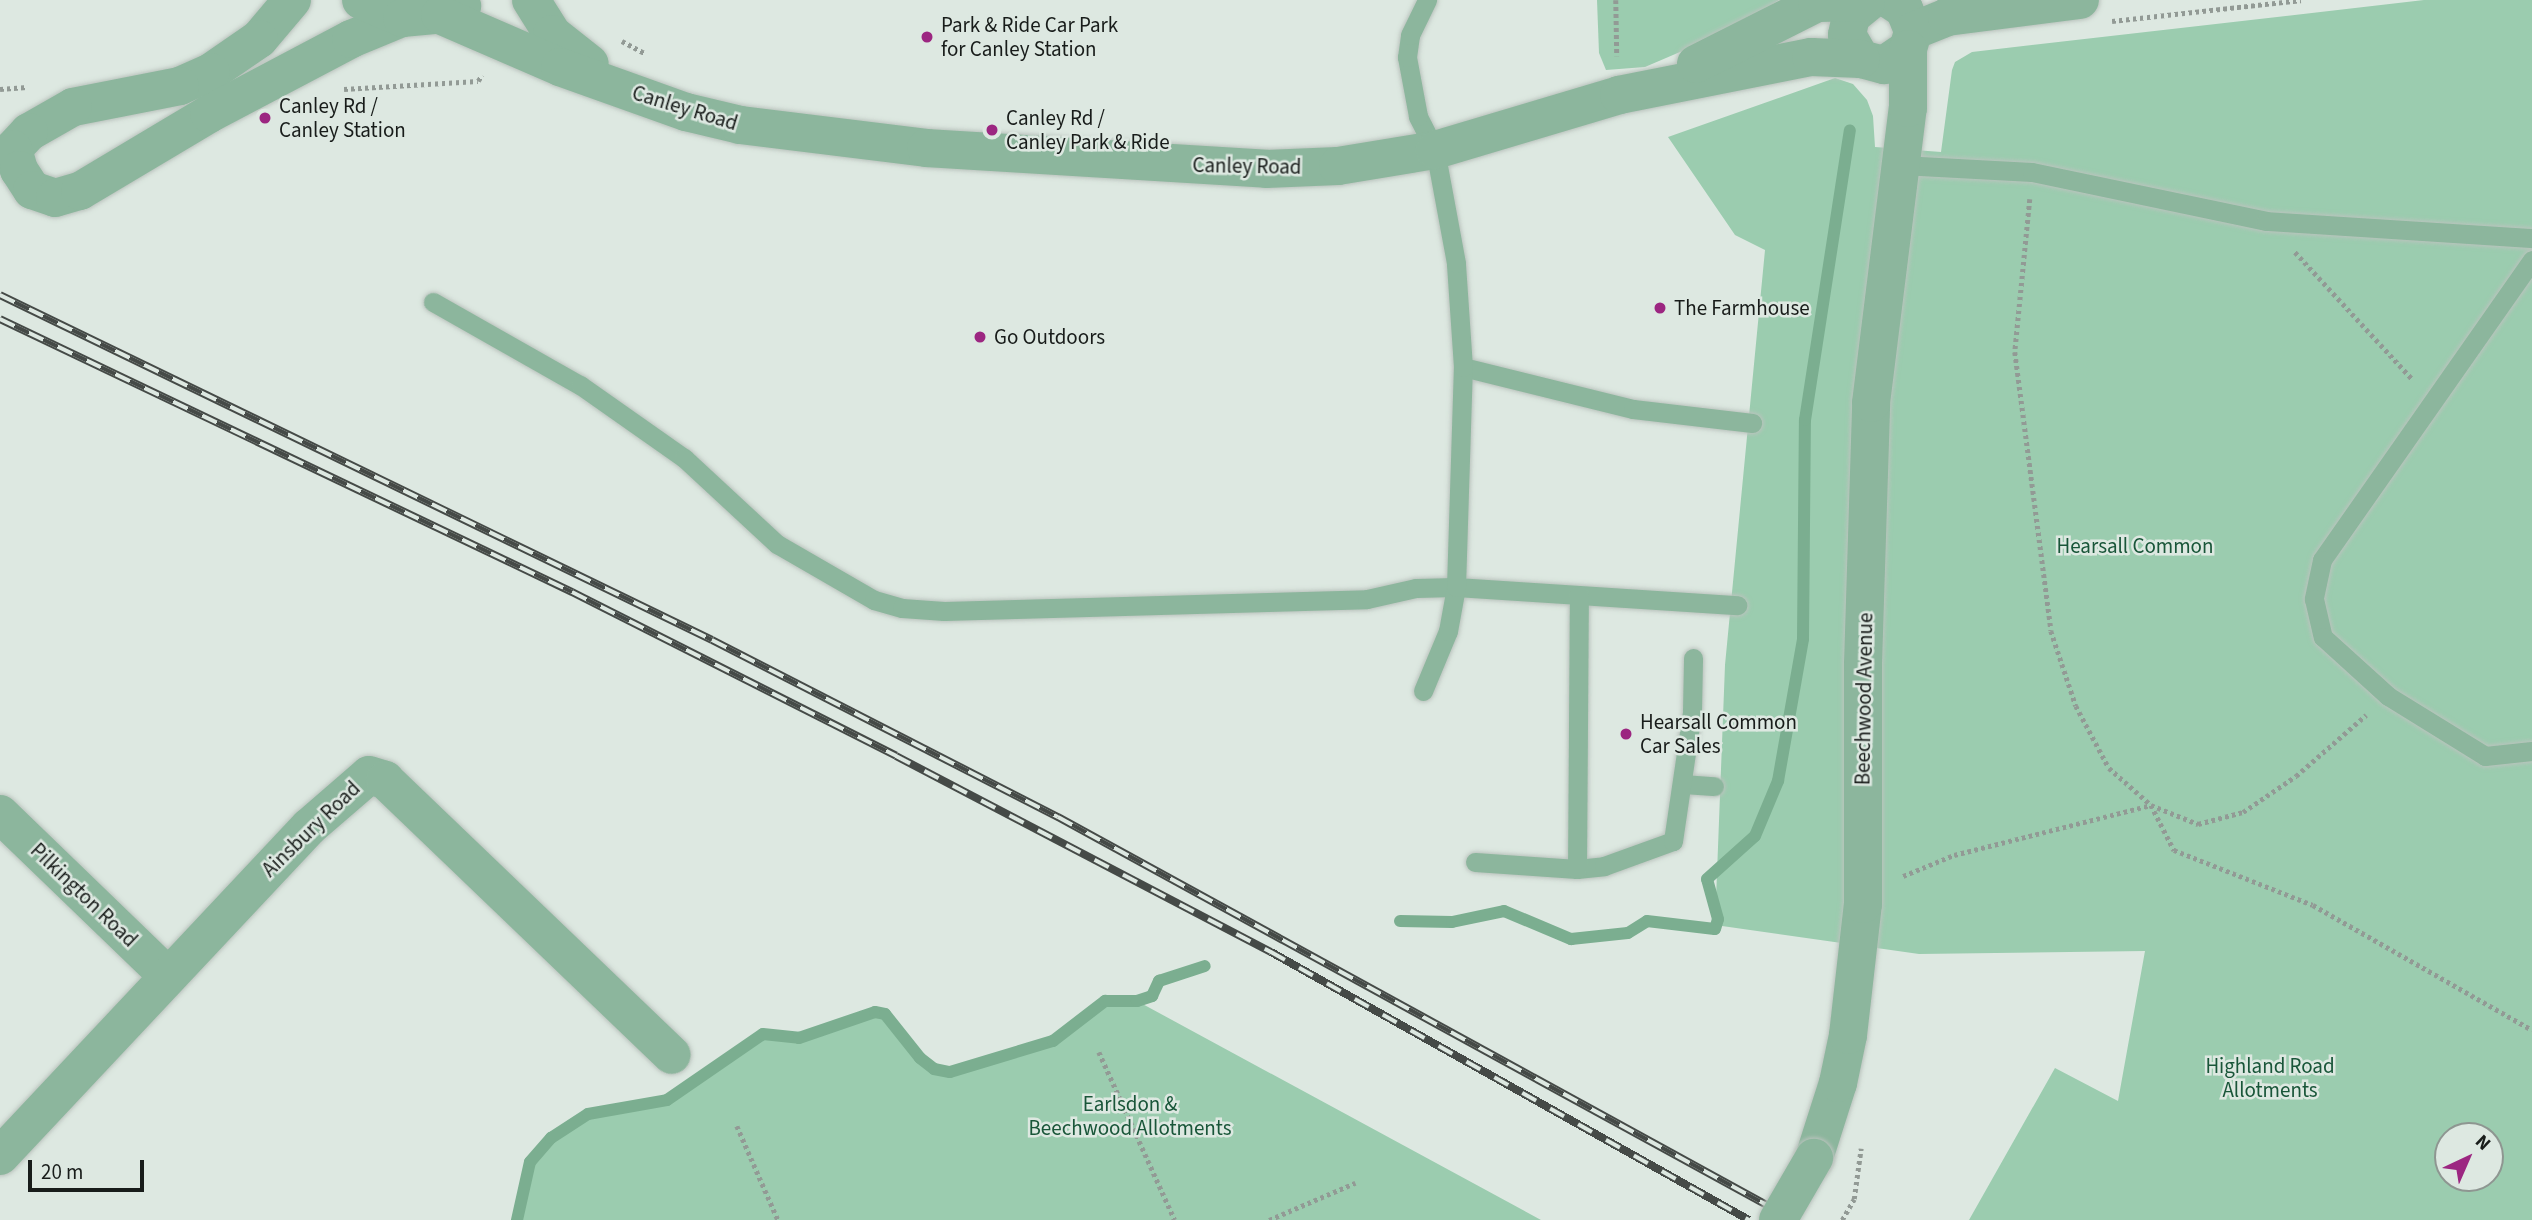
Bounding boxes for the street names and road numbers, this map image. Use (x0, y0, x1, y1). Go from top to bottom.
street label: Canley Road (629, 80, 741, 136)
street label: Canley Road (1192, 152, 1302, 180)
street label: Beechwood Avenue (1850, 613, 1878, 785)
street label: Ainsbury Road (257, 776, 365, 882)
street label: Pilkington Road (25, 838, 143, 952)

